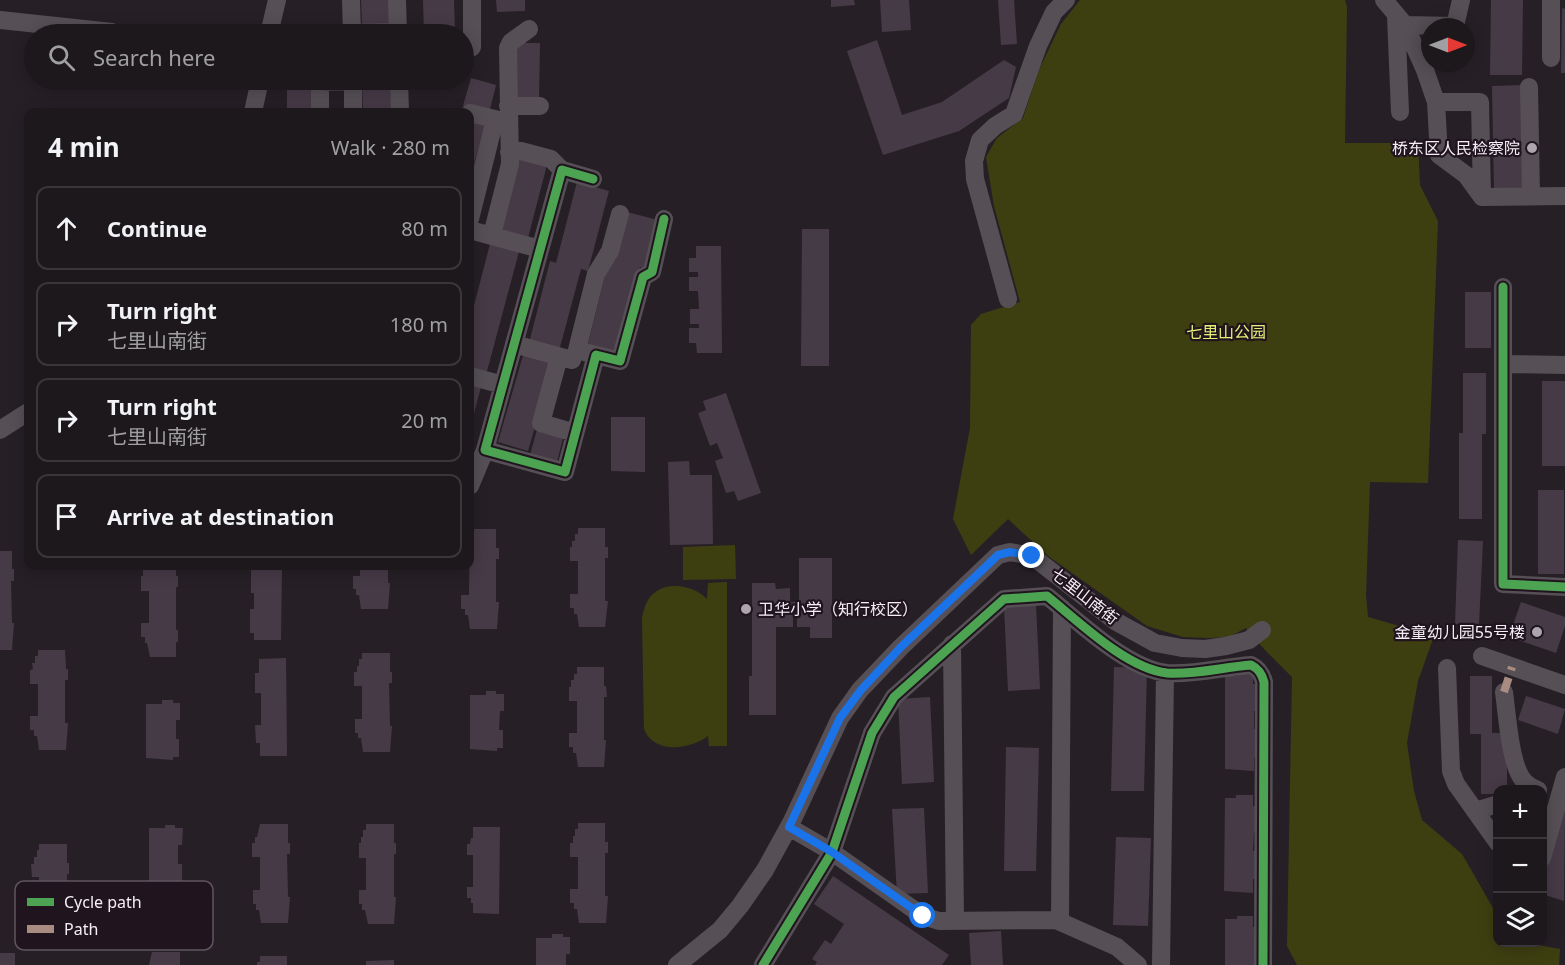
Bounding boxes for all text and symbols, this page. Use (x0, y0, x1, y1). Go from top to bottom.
north arrow (1421, 18, 1475, 72)
search box (24, 24, 474, 90)
icon: search (45, 41, 78, 74)
text: Search here (93, 42, 215, 72)
text: 4 min (48, 129, 120, 165)
text: Walk · 280 m (331, 134, 450, 161)
place label: 桥东区人民检察院 (1392, 137, 1520, 159)
marker: 桥东区人民检察院 (1525, 141, 1539, 155)
icon: ahead (50, 212, 83, 245)
text: Continue (107, 213, 207, 243)
text: 80 m (401, 215, 448, 242)
text: Turn right (107, 295, 217, 325)
icon: right (50, 308, 83, 341)
text: 180 m (390, 311, 448, 338)
park label: 七里山公园 (1186, 321, 1266, 343)
text: 七里山南街 (107, 327, 207, 354)
text: Turn right (107, 391, 217, 421)
icon: right (50, 404, 83, 437)
text: 20 m (401, 407, 448, 434)
text: 七里山南街 (107, 423, 207, 450)
icon: arrive (50, 500, 83, 533)
text: Arrive at destination (107, 501, 334, 531)
route end (1018, 542, 1044, 568)
street label: 七里山南街 (1047, 563, 1123, 629)
place label: 卫华小学（知行校区） (758, 598, 918, 620)
marker: 卫华小学（知行校区） (739, 602, 753, 616)
place label: 金童幼儿园55号楼 (1395, 621, 1525, 643)
marker: 金童幼儿园55号楼 (1530, 625, 1544, 639)
map controls (1493, 785, 1547, 947)
button: + (1493, 785, 1547, 839)
button: − (1493, 839, 1547, 893)
legend (15, 881, 213, 950)
text: Cycle path (64, 891, 142, 913)
button: layers (1493, 893, 1547, 947)
route start (909, 902, 935, 928)
text: Path (64, 918, 98, 940)

